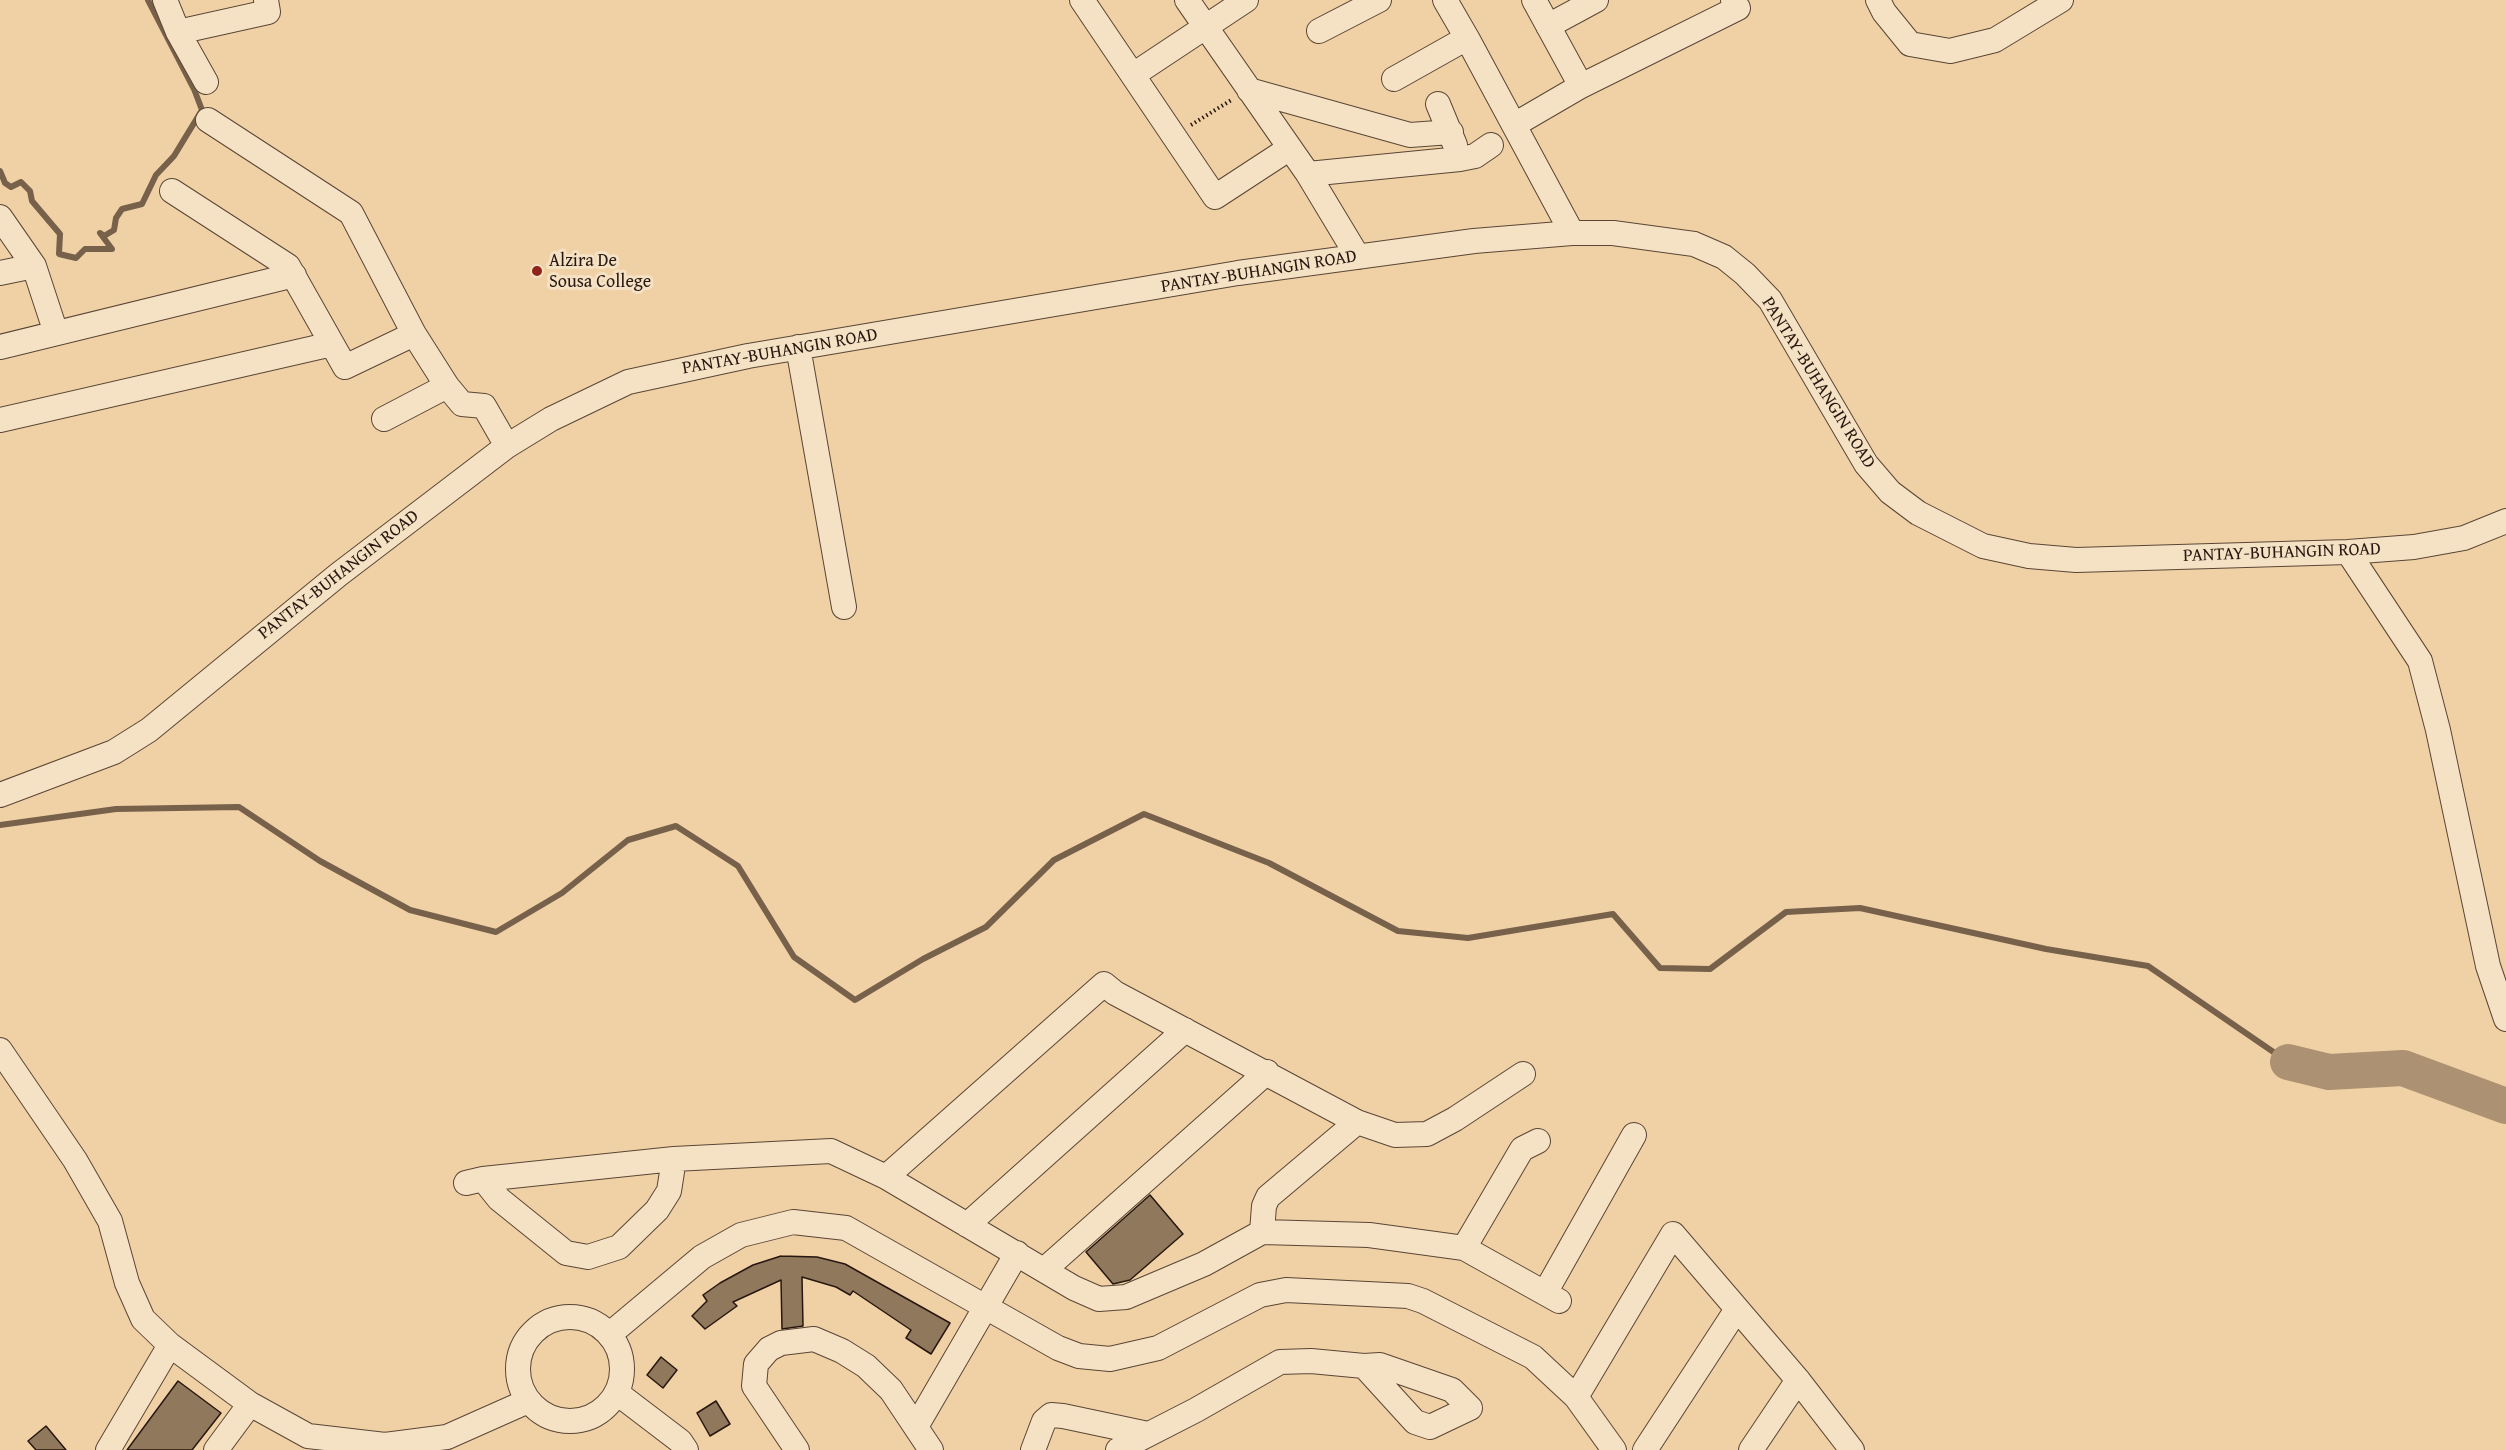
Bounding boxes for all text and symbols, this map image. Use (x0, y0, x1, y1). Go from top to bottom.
street label: PANTAY-BUHANGIN ROAD (1160, 246, 1358, 298)
place label: Alzira De Sousa College (549, 250, 651, 292)
marker: Alzira De Sousa College (530, 264, 544, 278)
street label: PANTAY-BUHANGIN ROAD (1756, 293, 1880, 473)
street label: PANTAY-BUHANGIN ROAD (681, 324, 879, 380)
street label: PANTAY-BUHANGIN ROAD (254, 506, 424, 644)
street label: PANTAY-BUHANGIN ROAD (2183, 539, 2381, 567)

